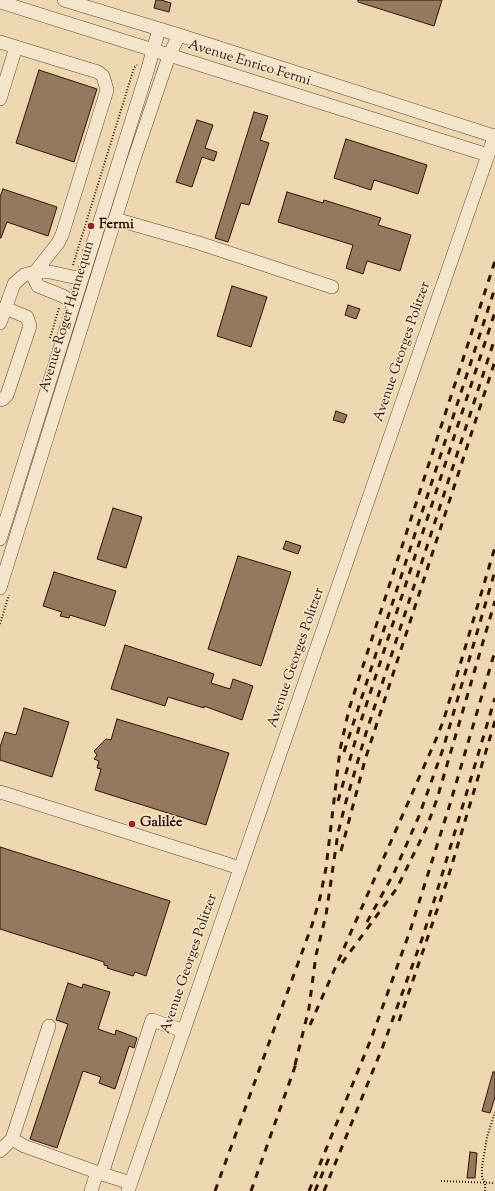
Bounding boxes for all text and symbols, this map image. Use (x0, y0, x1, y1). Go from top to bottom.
street label: Avenue Enrico Fermi (186, 37, 312, 91)
place label: Fermi (99, 218, 134, 234)
marker: Fermi (86, 221, 96, 231)
street label: Avenue Roger Hennequin (37, 239, 99, 395)
street label: Avenue Georges Politzer (371, 280, 435, 424)
street label: Avenue Georges Politzer (265, 586, 329, 730)
place label: Galilée (140, 816, 183, 832)
marker: Galilée (127, 819, 137, 829)
street label: Avenue Georges Politzer (158, 892, 222, 1036)

